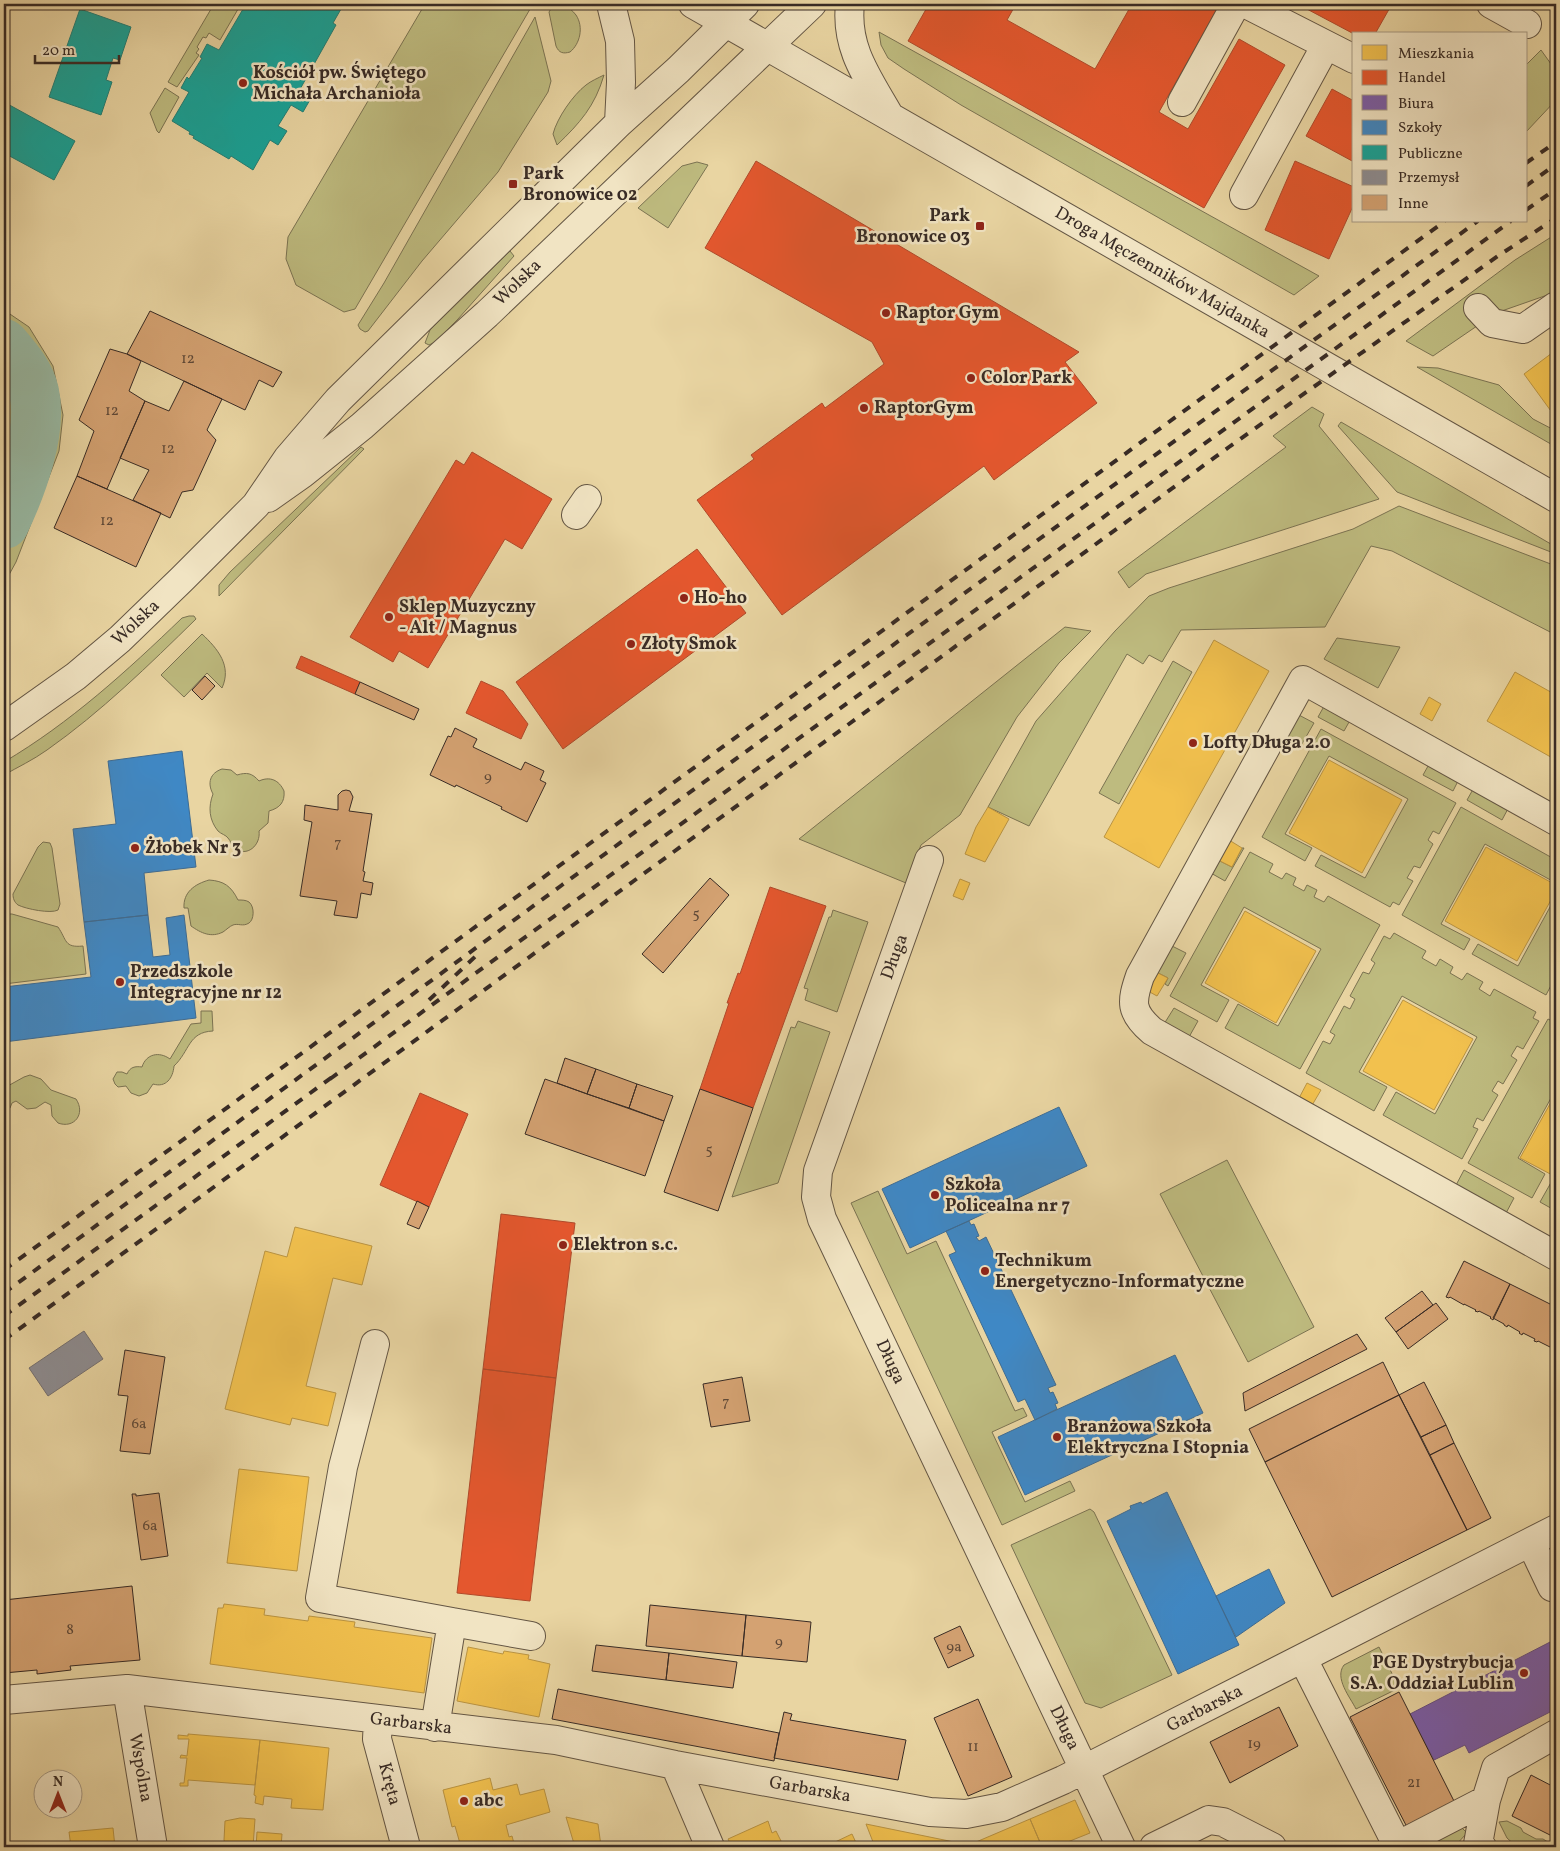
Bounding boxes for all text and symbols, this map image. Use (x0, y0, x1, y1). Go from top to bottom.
scale bar (35, 32, 119, 64)
legend (1352, 32, 1528, 222)
text: 20 m (42, 41, 75, 62)
text: Mieszkania (1398, 44, 1474, 65)
place label: Kościół pw. Świętego Michała Archanioła (253, 61, 426, 107)
text: Handel (1398, 68, 1446, 89)
marker: Kościół pw. Świętego Michała Archanioła (237, 77, 249, 89)
text: Biura (1398, 94, 1434, 115)
text: Szkoły (1398, 118, 1442, 139)
text: Publiczne (1398, 144, 1463, 165)
place label: Park Bronowice 02 (523, 162, 637, 208)
text: Przemysł (1398, 168, 1460, 189)
marker: Park Bronowice 02 (507, 178, 519, 190)
text: Inne (1398, 194, 1428, 215)
street label: Droga Męczenników Majdanka (1050, 201, 1274, 345)
place label: Park Bronowice 03 (856, 204, 970, 250)
marker: Park Bronowice 03 (974, 220, 986, 232)
street label: Wolska (489, 254, 548, 312)
place label: Raptor Gym (896, 301, 999, 326)
marker: Raptor Gym (880, 307, 892, 319)
house number: 12 (181, 349, 195, 370)
place label: Color Park (981, 366, 1072, 391)
marker: Color Park (965, 372, 977, 384)
place label: RaptorGym (874, 396, 974, 421)
house number: 12 (105, 401, 119, 422)
marker: RaptorGym (858, 402, 870, 414)
house number: 12 (161, 439, 175, 460)
house number: 12 (100, 511, 114, 532)
place label: Ho-ho (694, 586, 747, 611)
marker: Ho-ho (678, 592, 690, 604)
street label: Wolska (106, 594, 166, 652)
place label: Sklep Muzyczny - Alt / Magnus (399, 595, 536, 641)
marker: Sklep Muzyczny - Alt / Magnus (383, 611, 395, 623)
place label: Złoty Smok (641, 632, 737, 657)
marker: Złoty Smok (625, 638, 637, 650)
place label: Lofty Długa 2.0 (1203, 731, 1331, 756)
marker: Lofty Długa 2.0 (1187, 737, 1199, 749)
house number: 9 (484, 767, 492, 788)
house number: 7 (334, 833, 342, 854)
place label: Żłobek Nr 3 (145, 836, 241, 861)
marker: Żłobek Nr 3 (129, 842, 141, 854)
house number: 5 (692, 904, 700, 925)
street label: Długa (875, 931, 915, 983)
place label: Przedszkole Integracyjne nr 12 (130, 960, 282, 1006)
marker: Przedszkole Integracyjne nr 12 (114, 976, 126, 988)
house number: 5 (705, 1140, 713, 1161)
place label: Szkoła Policealna nr 7 (945, 1173, 1070, 1219)
marker: Szkoła Policealna nr 7 (929, 1189, 941, 1201)
place label: Elektron s.c. (573, 1233, 678, 1258)
marker: Elektron s.c. (557, 1239, 569, 1251)
place label: Technikum Energetyczno-Informatyczne (995, 1249, 1244, 1295)
marker: Technikum Energetyczno-Informatyczne (979, 1265, 991, 1277)
street label: Długa (869, 1335, 911, 1389)
house number: 7 (722, 1392, 730, 1413)
house number: 6a (131, 1414, 147, 1435)
place label: Branżowa Szkoła Elektryczna I Stopnia (1067, 1415, 1249, 1461)
marker: Branżowa Szkoła Elektryczna I Stopnia (1051, 1431, 1063, 1443)
house number: 6a (142, 1516, 158, 1537)
house number: 8 (66, 1620, 74, 1641)
house number: 9 (775, 1632, 783, 1653)
house number: 9a (946, 1637, 962, 1658)
place label: PGE Dystrybucja S.A. Oddział Lublin (1350, 1651, 1514, 1697)
marker: PGE Dystrybucja S.A. Oddział Lublin (1518, 1667, 1530, 1679)
street label: Garbarska (1163, 1679, 1247, 1739)
street label: Długa (1042, 1701, 1086, 1755)
street label: Garbarska (369, 1707, 453, 1741)
street label: Wspólna (122, 1732, 158, 1804)
house number: 19 (1247, 1734, 1261, 1755)
house number: 11 (967, 1737, 979, 1758)
street label: Kręta (371, 1760, 407, 1808)
north arrow (32, 1768, 82, 1818)
street label: Garbarska (767, 1771, 853, 1809)
text: N (53, 1773, 63, 1792)
house number: 21 (1407, 1773, 1421, 1794)
place label: abc (474, 1789, 503, 1814)
marker: abc (458, 1795, 470, 1807)

